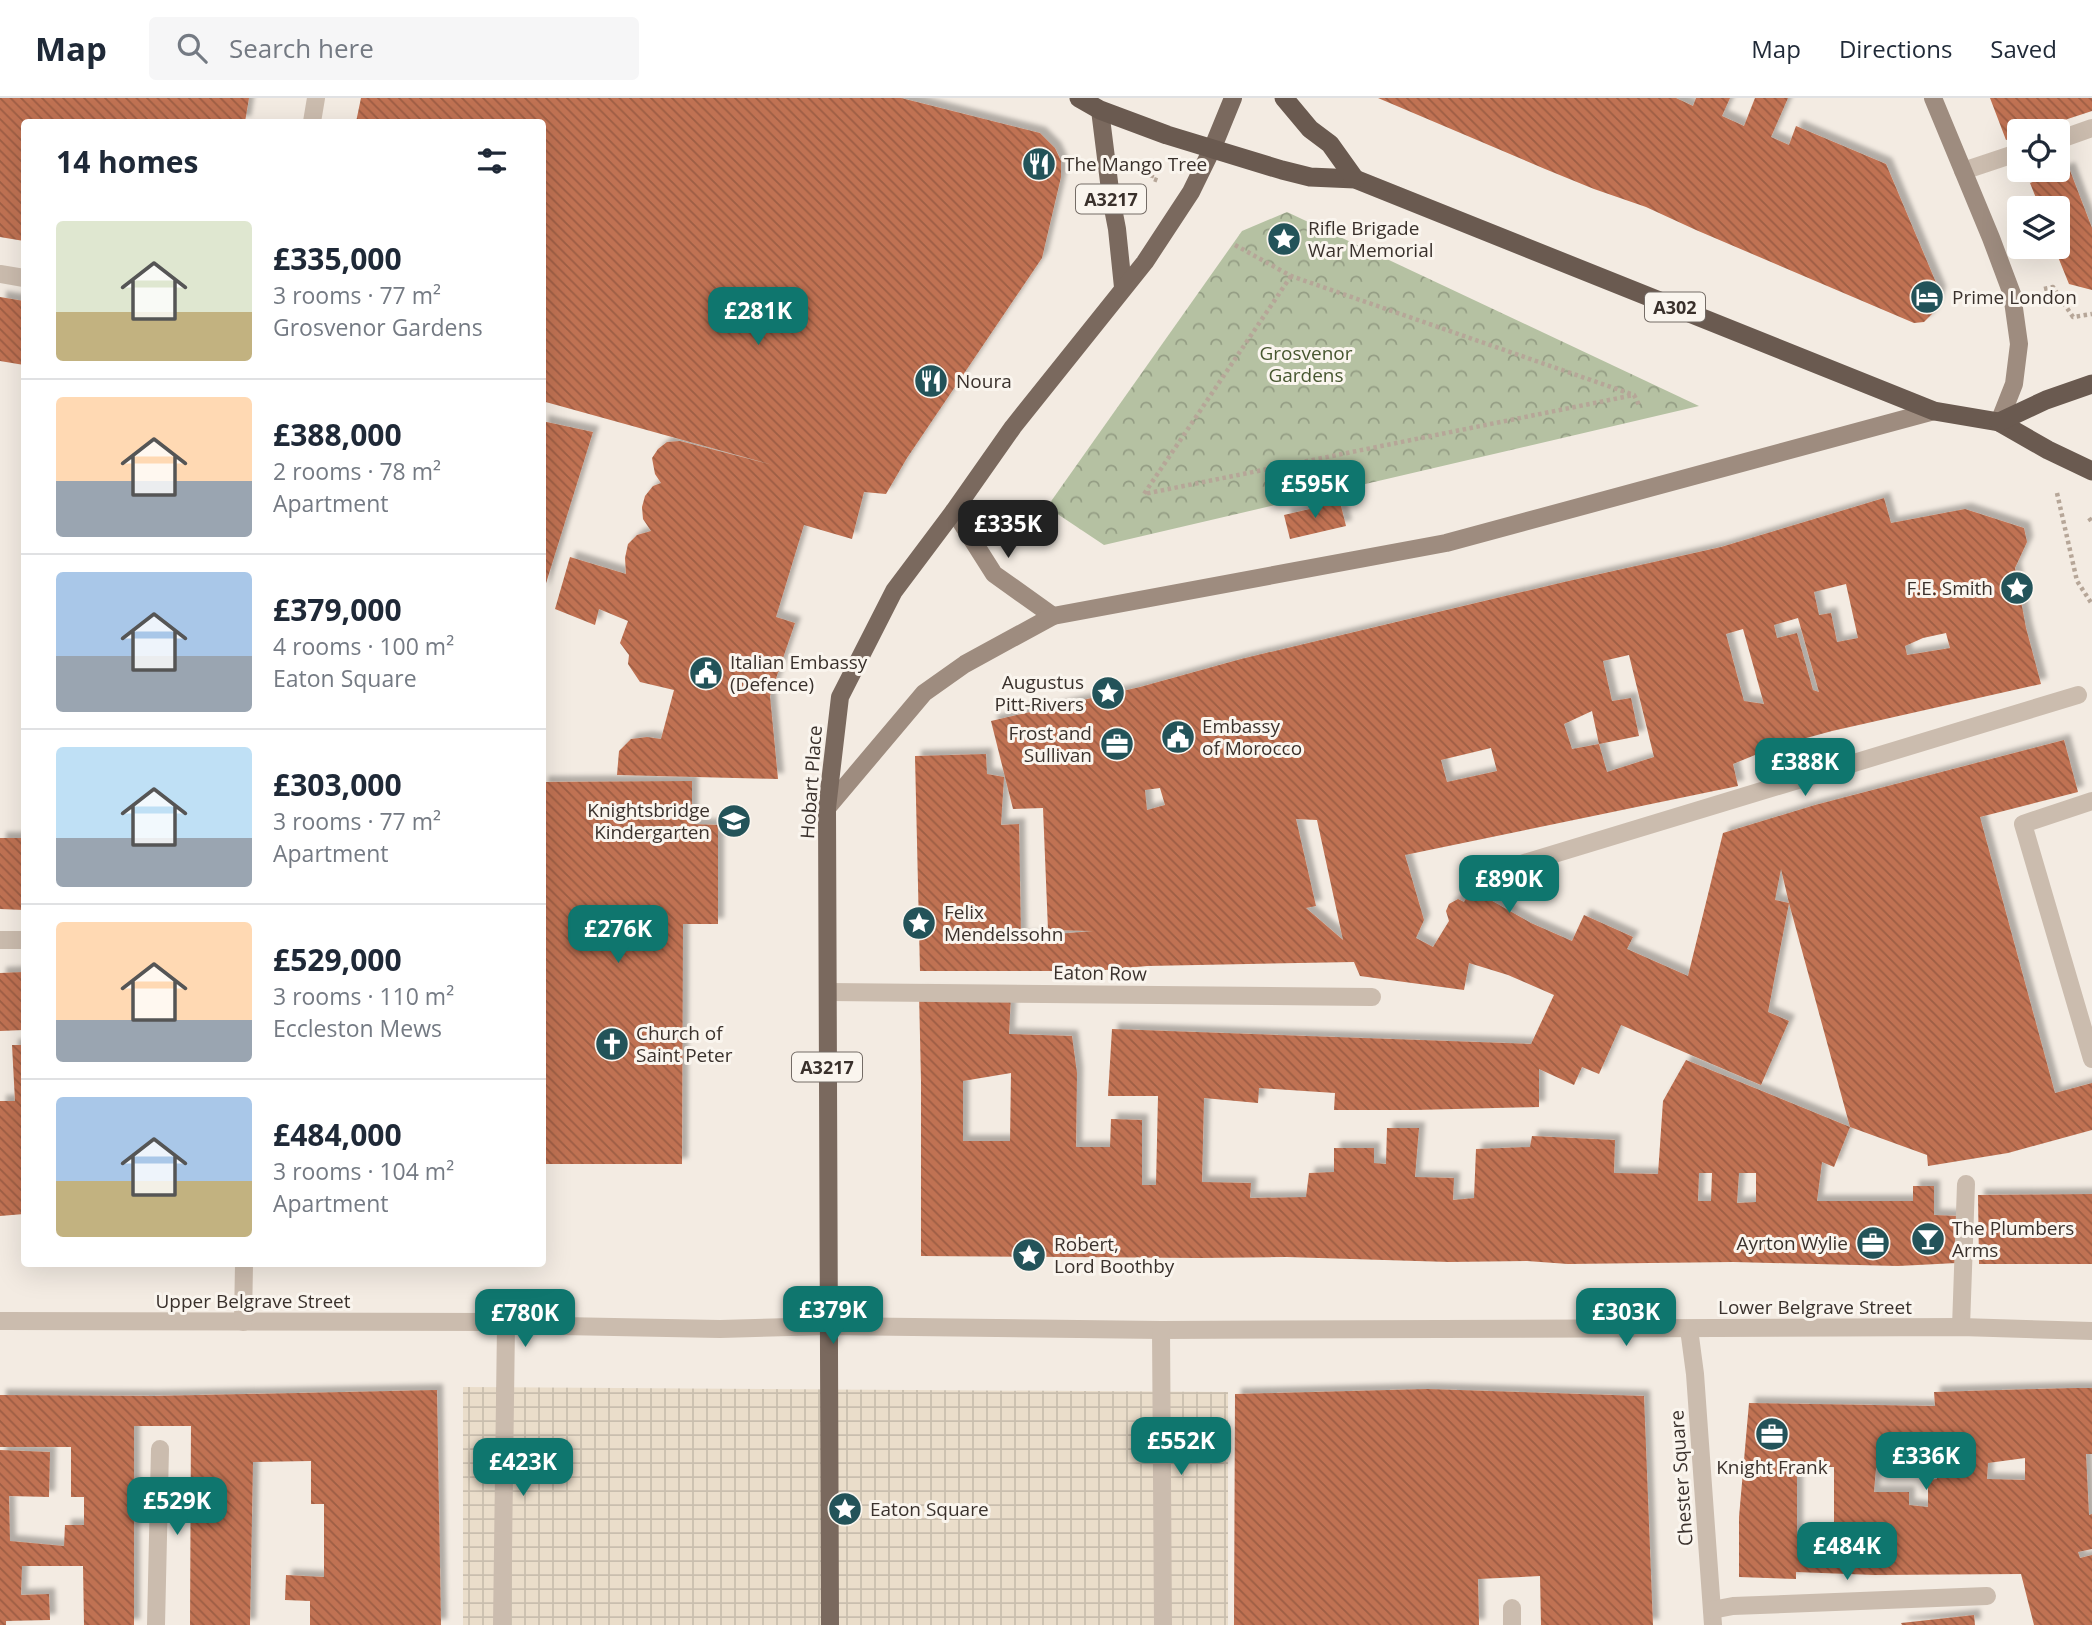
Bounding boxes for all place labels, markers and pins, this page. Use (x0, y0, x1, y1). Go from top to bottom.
restaurant icon: The Mango Tree (1020, 145, 1058, 183)
place label: The Mango Tree (1064, 151, 1207, 177)
place label: Rifle Brigade War Memorial (1308, 215, 1434, 263)
place icon: Rifle Brigade War Memorial (1265, 220, 1303, 258)
hotel icon: Prime London (1908, 278, 1946, 316)
place label: Prime London (1952, 284, 2077, 310)
pin: £281K (709, 288, 807, 347)
restaurant icon: Noura (912, 362, 950, 400)
place label: Noura (956, 368, 1012, 394)
pin: £595K (1266, 460, 1364, 520)
pin: £335K (959, 500, 1057, 560)
place icon: F.E. Smith (1998, 569, 2036, 607)
place label: F.E. Smith (1906, 575, 1993, 601)
place label: Italian Embassy (Defence) (730, 649, 868, 697)
public building icon: Italian Embassy (Defence) (687, 654, 725, 692)
place label: Augustus Pitt-Rivers (995, 669, 1084, 717)
place icon: Augustus Pitt-Rivers (1089, 674, 1127, 712)
place label: Embassy of Morocco (1202, 713, 1302, 761)
public building icon: Embassy of Morocco (1159, 718, 1197, 756)
place label: Frost and Sullivan (1008, 720, 1092, 768)
office icon: Frost and Sullivan (1098, 725, 1136, 763)
pin: £388K (1756, 738, 1854, 798)
place label: Knightsbridge Kindergarten (587, 797, 710, 845)
school or university icon: Knightsbridge Kindergarten (715, 802, 753, 840)
pin: £890K (1460, 856, 1558, 915)
place label: Felix Mendelssohn (944, 899, 1063, 947)
place icon: Felix Mendelssohn (900, 904, 938, 942)
pin: £276K (569, 906, 667, 965)
place label: Church of Saint Peter (636, 1020, 733, 1068)
church icon: Church of Saint Peter (593, 1025, 631, 1063)
place label: The Plumbers Arms (1952, 1215, 2074, 1263)
bar icon: The Plumbers Arms (1909, 1220, 1947, 1258)
office icon: Ayrton Wylie (1854, 1224, 1892, 1262)
place label: Ayrton Wylie (1737, 1230, 1848, 1256)
place label: Robert, Lord Boothby (1054, 1231, 1175, 1279)
place icon: Robert, Lord Boothby (1010, 1236, 1048, 1274)
pin: £379K (784, 1286, 882, 1346)
pin: £303K (1577, 1288, 1675, 1348)
pin: £780K (476, 1290, 574, 1349)
office icon: Knight Frank (1753, 1415, 1791, 1453)
pin: £552K (1132, 1418, 1230, 1477)
pin: £336K (1877, 1432, 1975, 1492)
pin: £423K (474, 1438, 572, 1498)
place label: Knight Frank (1716, 1454, 1828, 1480)
pin: £529K (128, 1478, 226, 1537)
place icon: Eaton Square (826, 1490, 864, 1528)
place label: Eaton Square (870, 1496, 989, 1522)
pin: £484K (1798, 1522, 1896, 1582)

